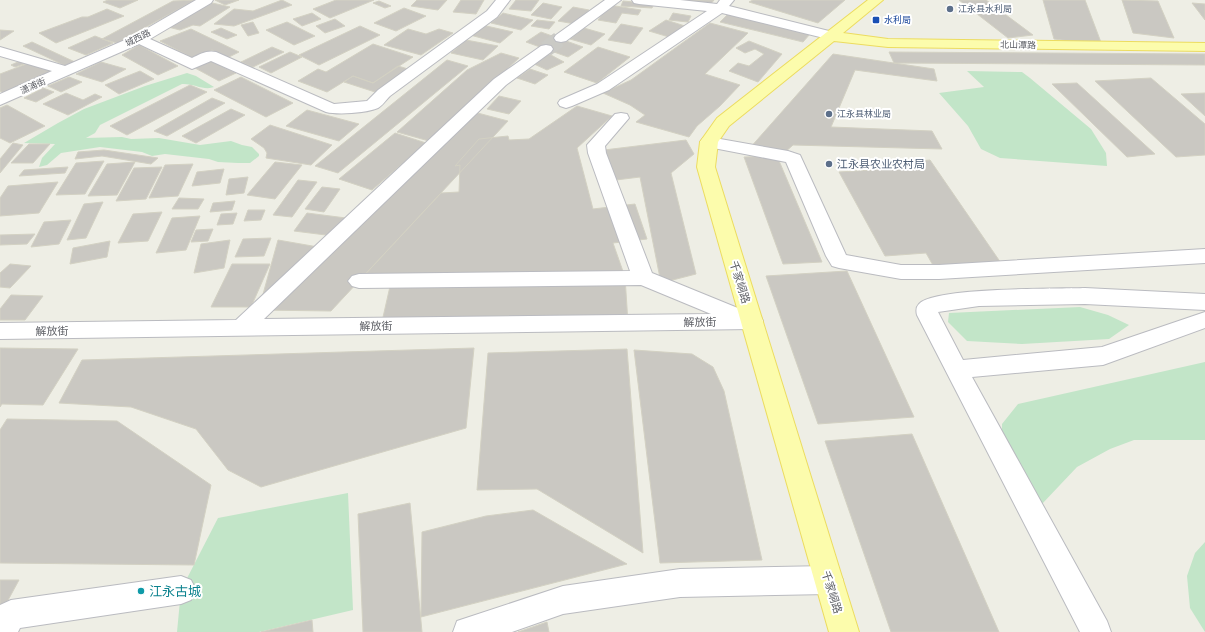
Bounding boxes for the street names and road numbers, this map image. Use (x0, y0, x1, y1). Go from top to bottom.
street label: 城西路 (123, 27, 152, 49)
street label: 北山潭路 (1000, 39, 1036, 50)
street label: 潇浦街 (18, 75, 47, 96)
street label: 千家峒路 (727, 259, 753, 305)
street label: 解放街 (683, 315, 717, 329)
street label: 解放街 (359, 319, 393, 333)
street label: 解放街 (35, 324, 69, 338)
street label: 千家峒路 (819, 569, 845, 615)

